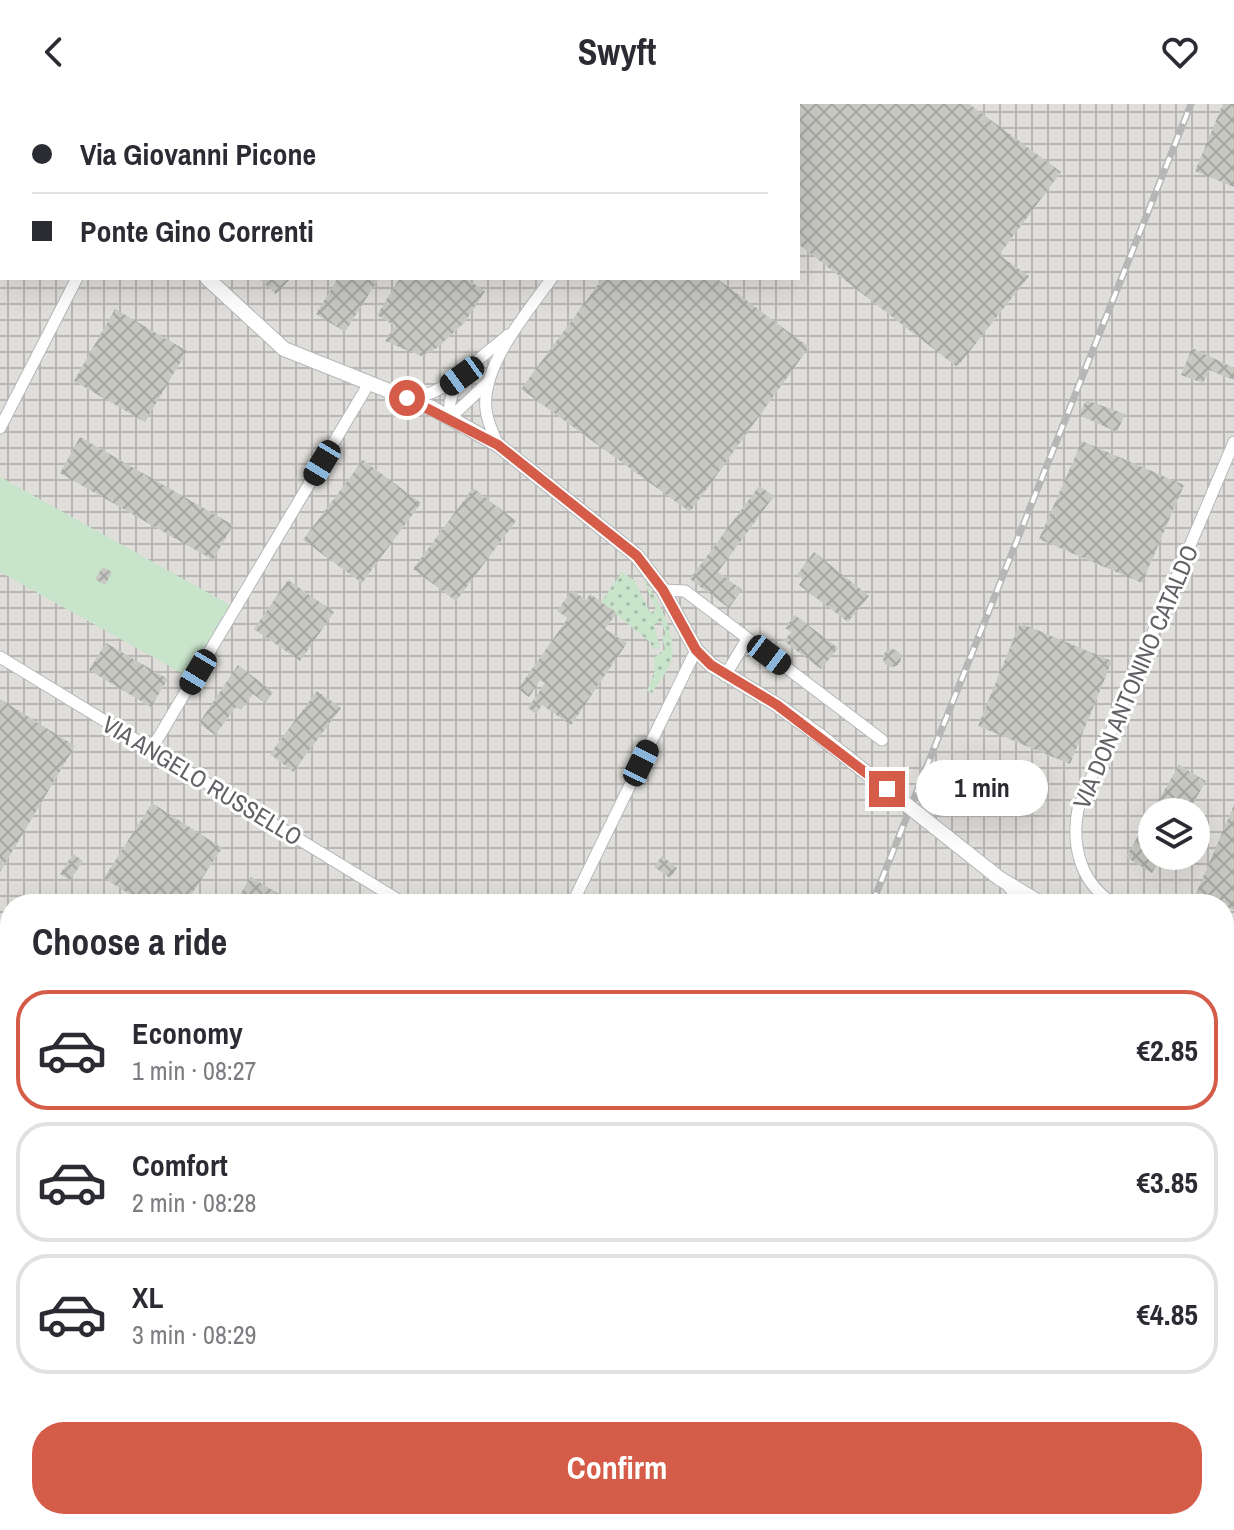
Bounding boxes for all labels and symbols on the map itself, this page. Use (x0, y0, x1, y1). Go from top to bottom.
car (436, 352, 488, 400)
route start (389, 380, 425, 416)
car (299, 436, 345, 490)
street label: VIA DON ANTONINO CATALDO (1065, 540, 1205, 813)
car (743, 631, 795, 679)
car (175, 645, 221, 699)
street label: VIA ANGELO RUSSELLO (97, 708, 308, 852)
car (620, 736, 662, 790)
callout: 1 min (915, 761, 1047, 817)
route end (869, 771, 905, 807)

